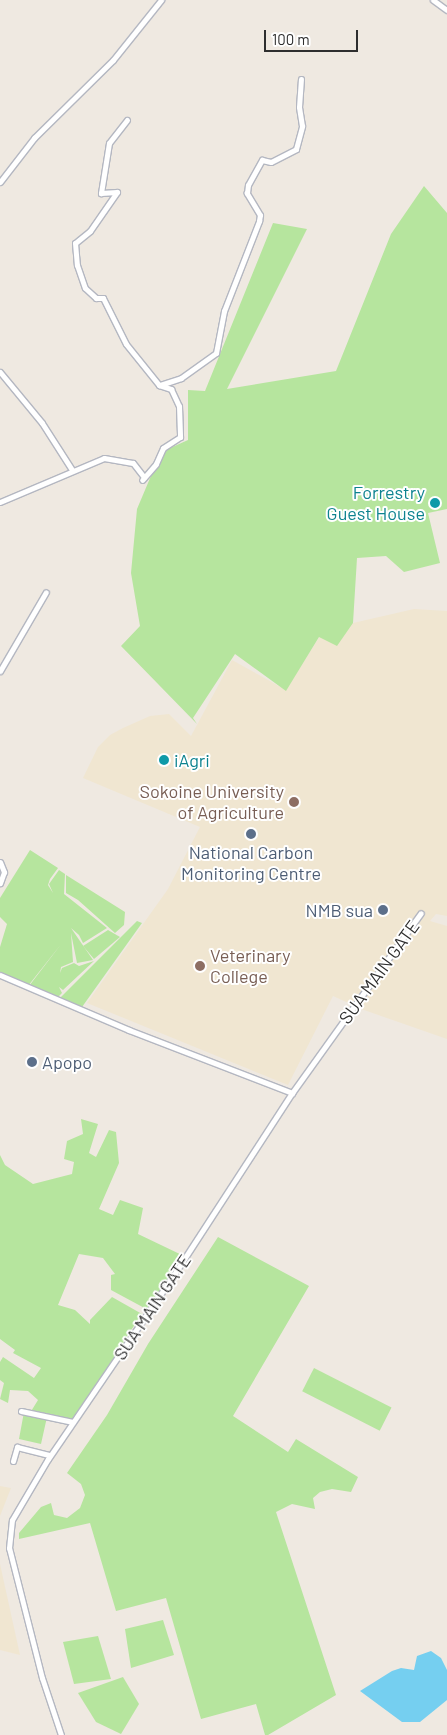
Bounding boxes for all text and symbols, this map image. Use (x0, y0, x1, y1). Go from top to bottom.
scale bar (267, 20, 361, 52)
text: 100 m (272, 30, 310, 48)
place label: Forrestry Guest House (327, 482, 425, 524)
marker: Forrestry Guest House (429, 497, 441, 509)
place label: iAgri (174, 749, 210, 771)
marker: iAgri (158, 754, 170, 766)
place label: Sokoine University of Agriculture (139, 781, 284, 824)
marker: Sokoine University of Agriculture (288, 796, 300, 808)
marker: National Carbon Monitoring Centre (245, 828, 257, 840)
place label: National Carbon Monitoring Centre (181, 842, 321, 884)
place label: NMB sua (306, 899, 373, 921)
marker: NMB sua (377, 904, 389, 916)
street label: SUA MAIN GATE (334, 916, 424, 1028)
place label: Veterinary College (210, 945, 290, 988)
marker: Veterinary College (194, 960, 206, 972)
place label: Apopo (42, 1051, 92, 1073)
marker: Apopo (26, 1056, 38, 1068)
street label: SUA MAIN GATE (109, 1250, 195, 1364)

